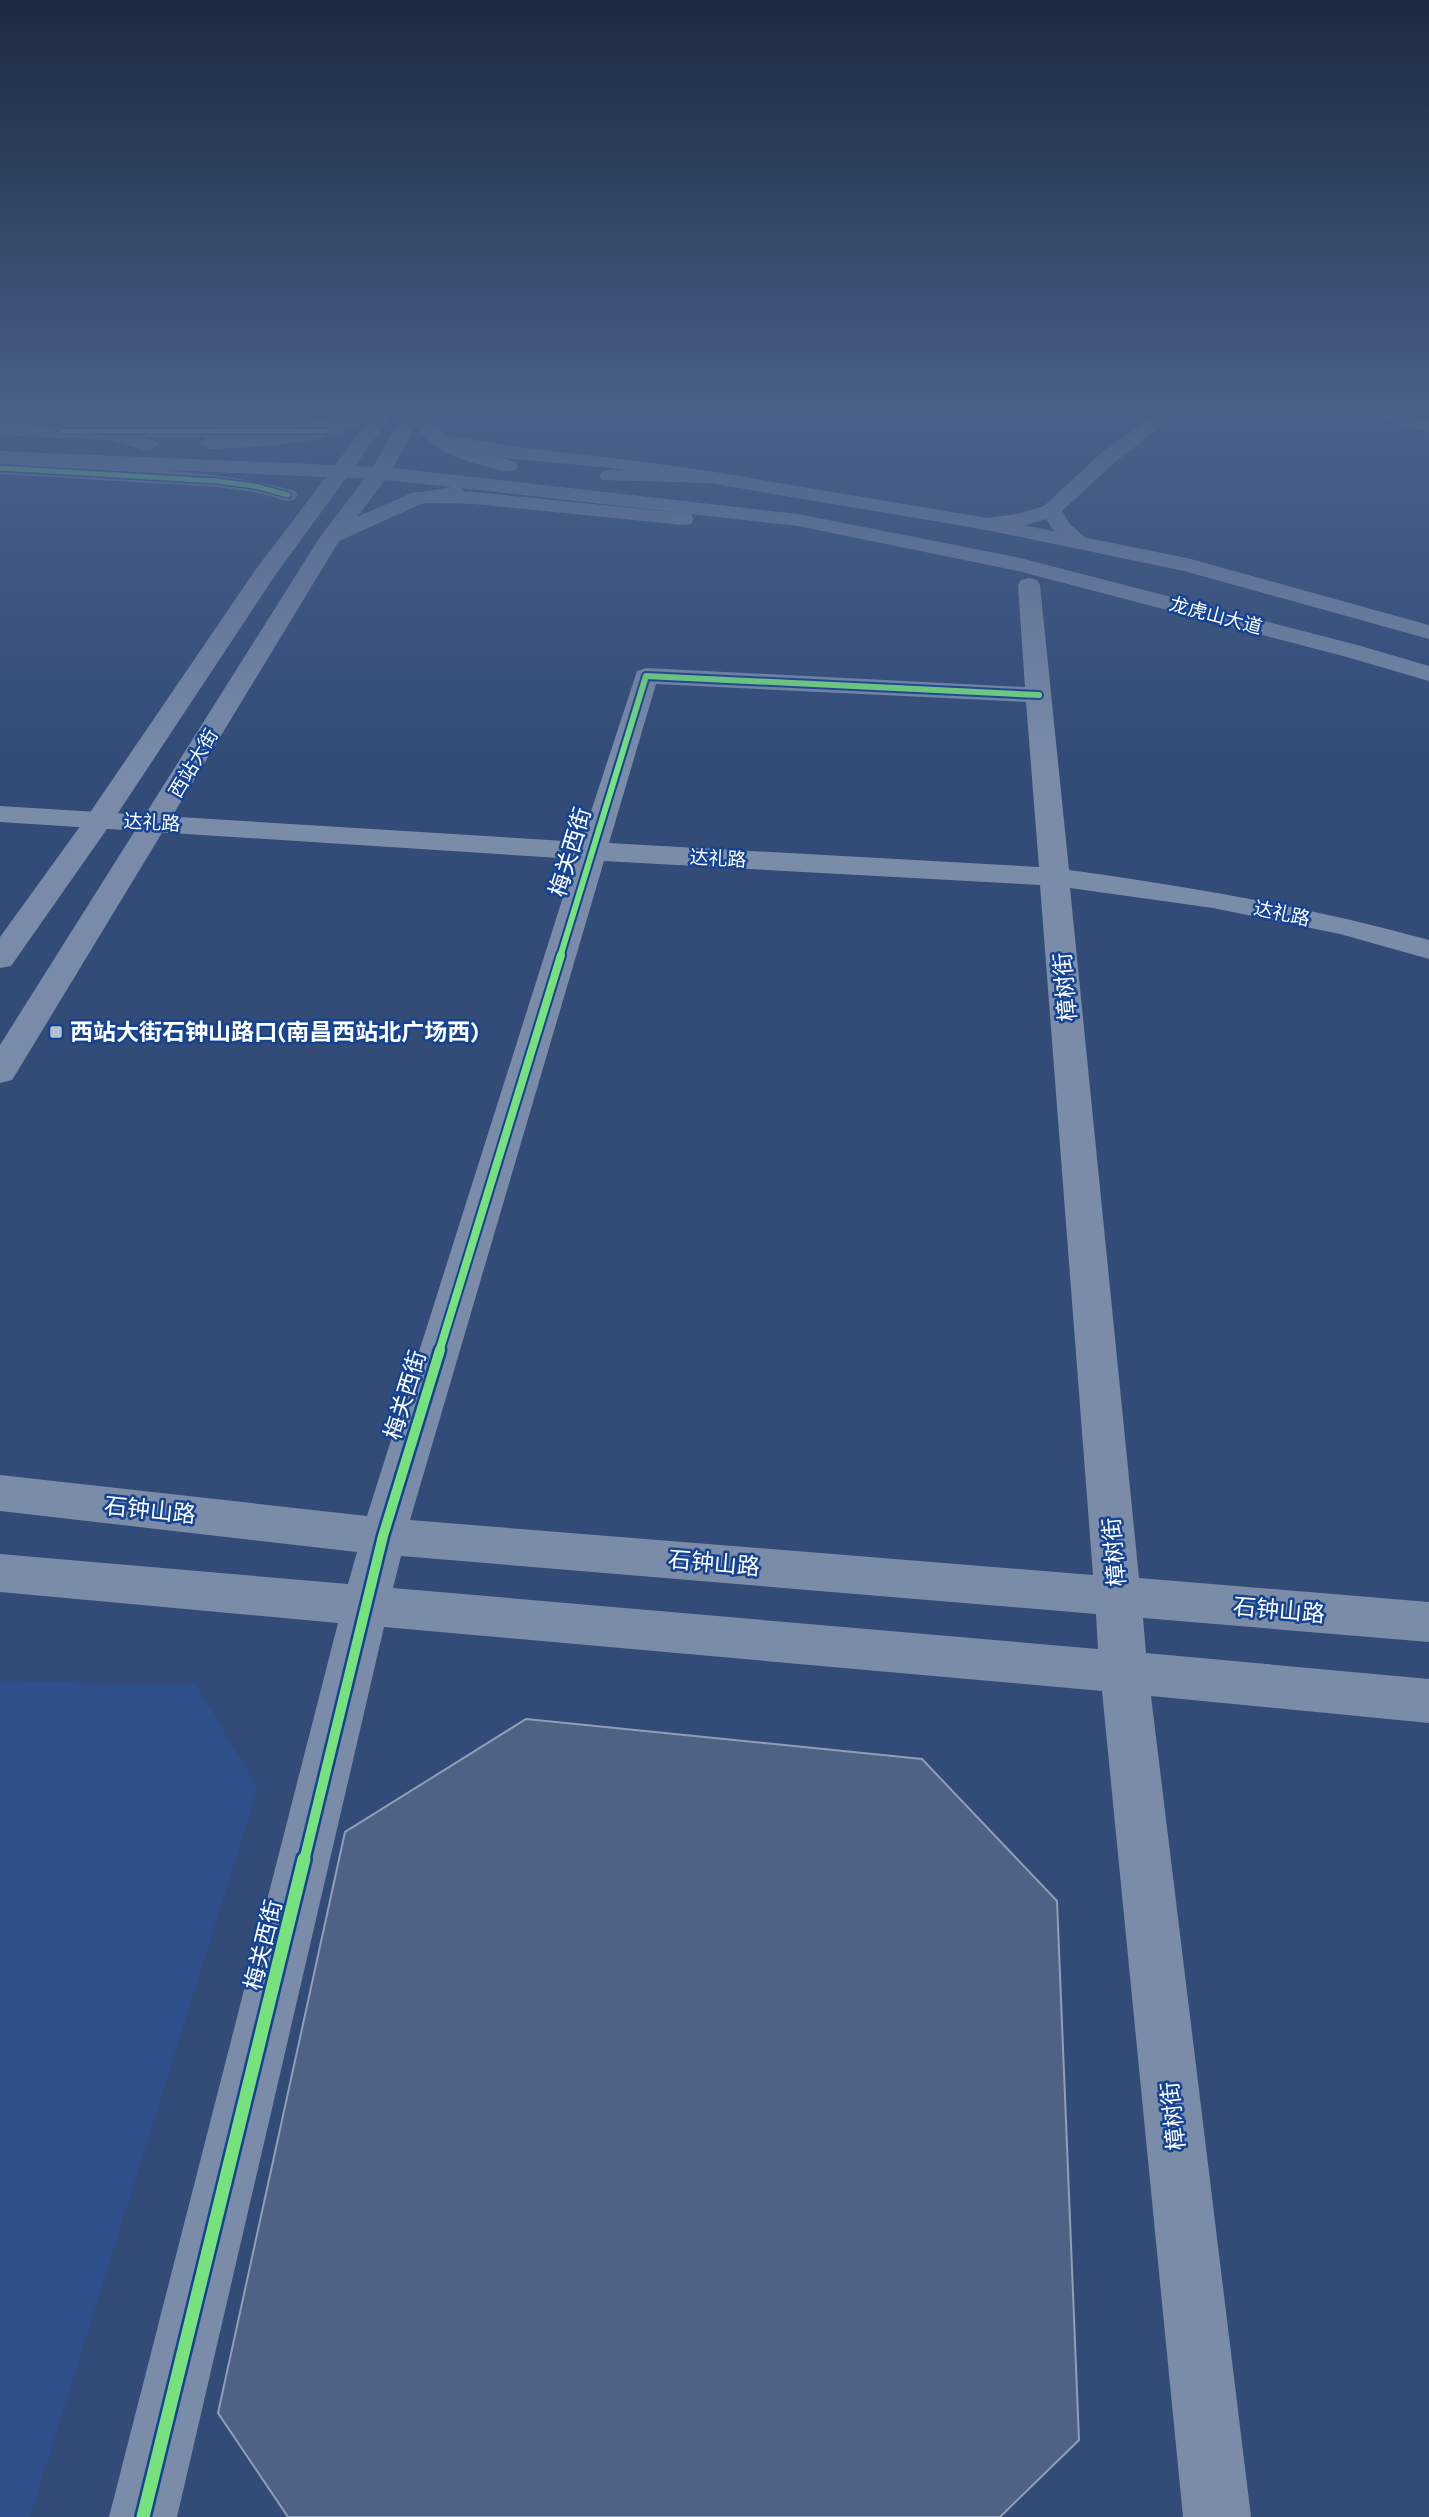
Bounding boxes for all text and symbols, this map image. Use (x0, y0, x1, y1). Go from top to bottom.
street label: 龙虎山大道 (1167, 593, 1264, 639)
street label: 西站大街 (165, 725, 223, 802)
street label: 梅关西街 (544, 804, 597, 900)
street label: 达礼路 (123, 811, 181, 835)
street label: 达礼路 (689, 847, 747, 871)
street label: 达礼路 (1252, 897, 1312, 931)
street label: 樟树街 (1049, 951, 1082, 1023)
place label: 西站大街石钟山路口(南昌西站北广场西) (70, 1019, 479, 1046)
marker: 西站大街石钟山路口(南昌西站北广场西) (48, 1024, 64, 1040)
street label: 梅关西街 (379, 1347, 432, 1443)
street label: 石钟山路 (103, 1492, 197, 1529)
street label: 樟树街 (1098, 1516, 1131, 1588)
street label: 石钟山路 (667, 1546, 761, 1581)
street label: 石钟山路 (1232, 1593, 1326, 1628)
street label: 梅关西街 (239, 1897, 288, 1993)
street label: 樟树街 (1156, 2080, 1191, 2152)

